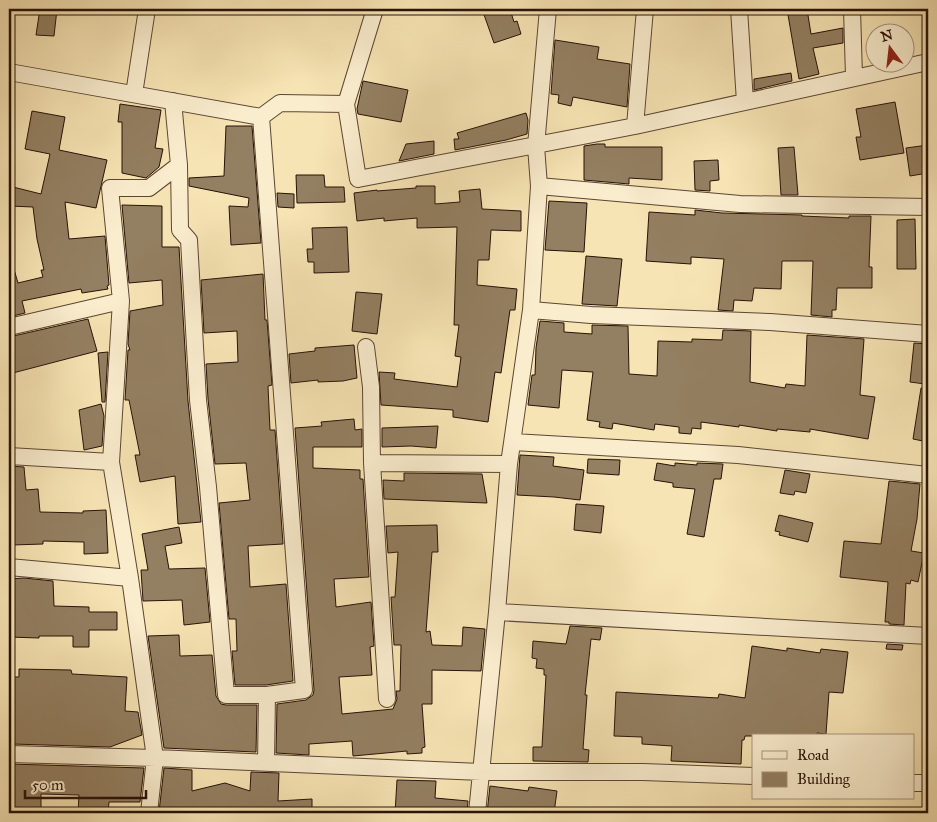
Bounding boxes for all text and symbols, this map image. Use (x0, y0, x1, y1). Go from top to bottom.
north arrow (864, 22, 914, 72)
text: N (879, 26, 895, 46)
legend (752, 734, 914, 800)
text: Road (797, 746, 829, 764)
scale bar (25, 767, 146, 799)
text: Building (797, 770, 851, 788)
text: 50 m (32, 776, 64, 794)

